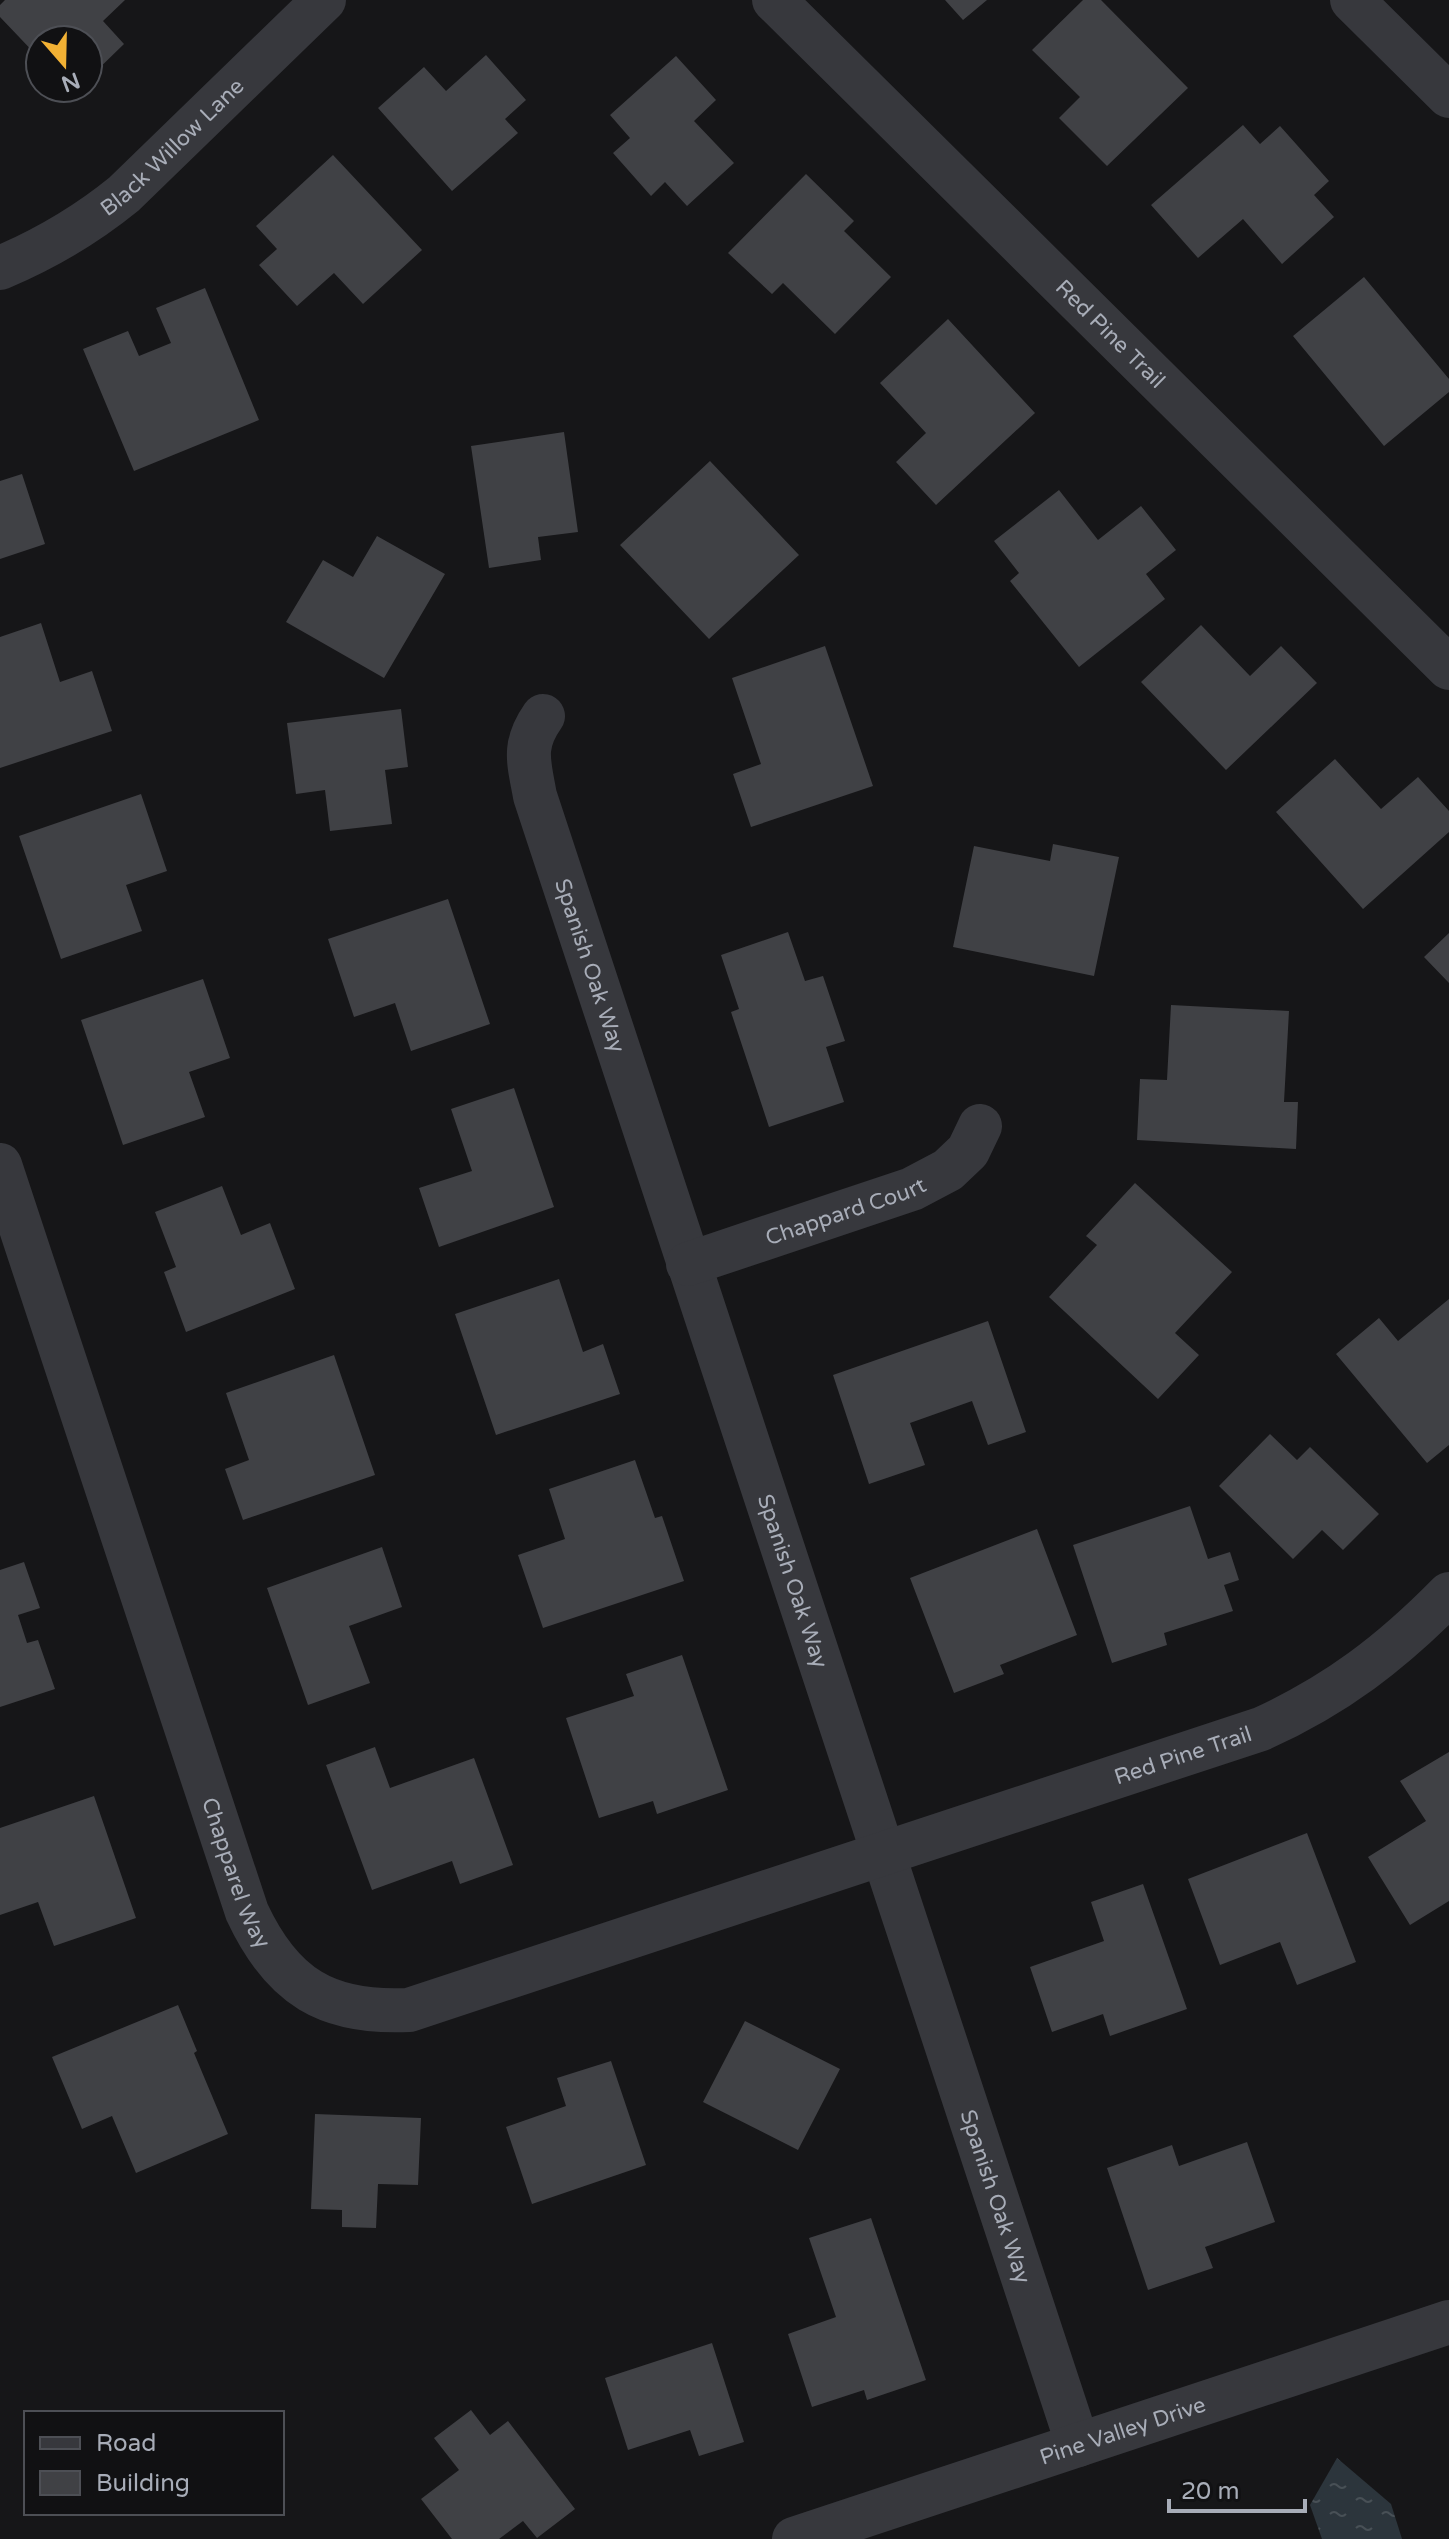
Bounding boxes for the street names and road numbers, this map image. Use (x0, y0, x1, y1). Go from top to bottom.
street label: Black Willow Lane (95, 73, 249, 222)
street label: Red Pine Trail (1050, 274, 1170, 394)
street label: Spanish Oak Way (549, 875, 631, 1056)
street label: Chappard Court (762, 1172, 931, 1251)
street label: Spanish Oak Way (752, 1491, 833, 1672)
street label: Red Pine Trail (1111, 1721, 1255, 1791)
street label: Chapparel Way (196, 1794, 276, 1953)
street label: Spanish Oak Way (954, 2106, 1036, 2287)
street label: Pine Valley Drive (1036, 2392, 1209, 2471)

